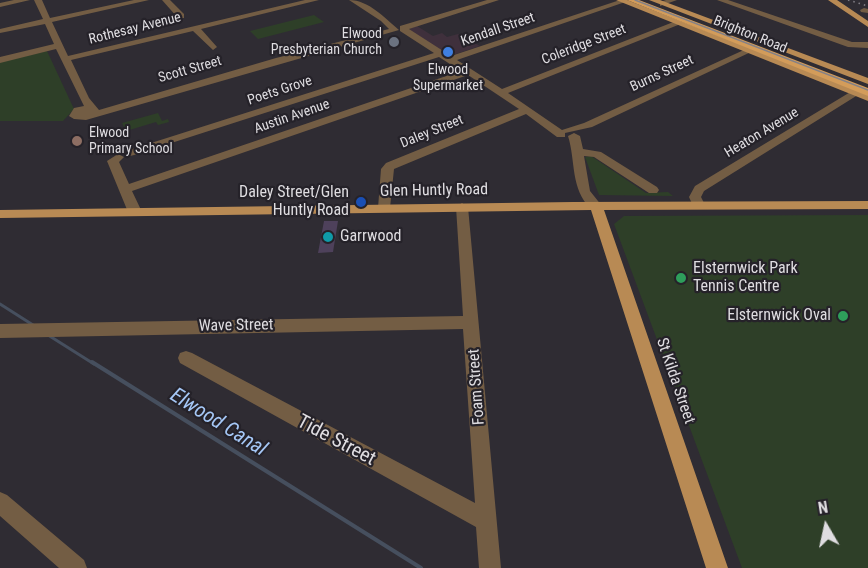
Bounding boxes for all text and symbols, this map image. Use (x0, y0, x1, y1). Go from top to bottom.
street label: Rothesay Avenue (87, 9, 183, 49)
street label: Kendall Street (459, 10, 537, 50)
street label: Brighton Road (711, 13, 789, 57)
street label: Coleridge Street (540, 21, 628, 69)
place label: Elwood Presbyterian Church (271, 26, 382, 58)
marker: Elwood Presbyterian Church (387, 35, 401, 49)
marker: Elwood Supermarket (441, 45, 455, 59)
street label: Burns Street (628, 52, 696, 96)
street label: Scott Street (156, 53, 224, 87)
place label: Elwood Supermarket (413, 62, 483, 94)
street label: Poets Grove (246, 73, 314, 109)
street label: Austin Avenue (252, 96, 332, 138)
street label: Heaton Avenue (722, 104, 802, 162)
street label: Daley Street (398, 112, 466, 152)
place label: Elwood Primary School (89, 125, 173, 158)
marker: Elwood Primary School (70, 134, 84, 148)
street label: Glen Huntly Road (380, 180, 488, 202)
place label: Daley Street/Glen Huntly Road (239, 183, 349, 221)
marker: Daley Street/Glen Huntly Road (354, 195, 368, 209)
place label: Garrwood (340, 227, 401, 247)
marker: Garrwood (321, 230, 335, 244)
place label: Elsternwick Park Tennis Centre (693, 259, 798, 297)
marker: Elsternwick Park Tennis Centre (674, 271, 688, 285)
place label: Elsternwick Oval (727, 306, 831, 326)
marker: Elsternwick Oval (836, 309, 850, 323)
street label: Wave Street (198, 316, 274, 336)
street label: St Kilda Street (651, 336, 699, 426)
street label: Foam Street (465, 348, 489, 426)
water label: Elwood Canal (165, 383, 271, 463)
street label: Tide Street (293, 410, 379, 472)
north arrow (796, 496, 856, 556)
text: N (817, 498, 829, 518)

